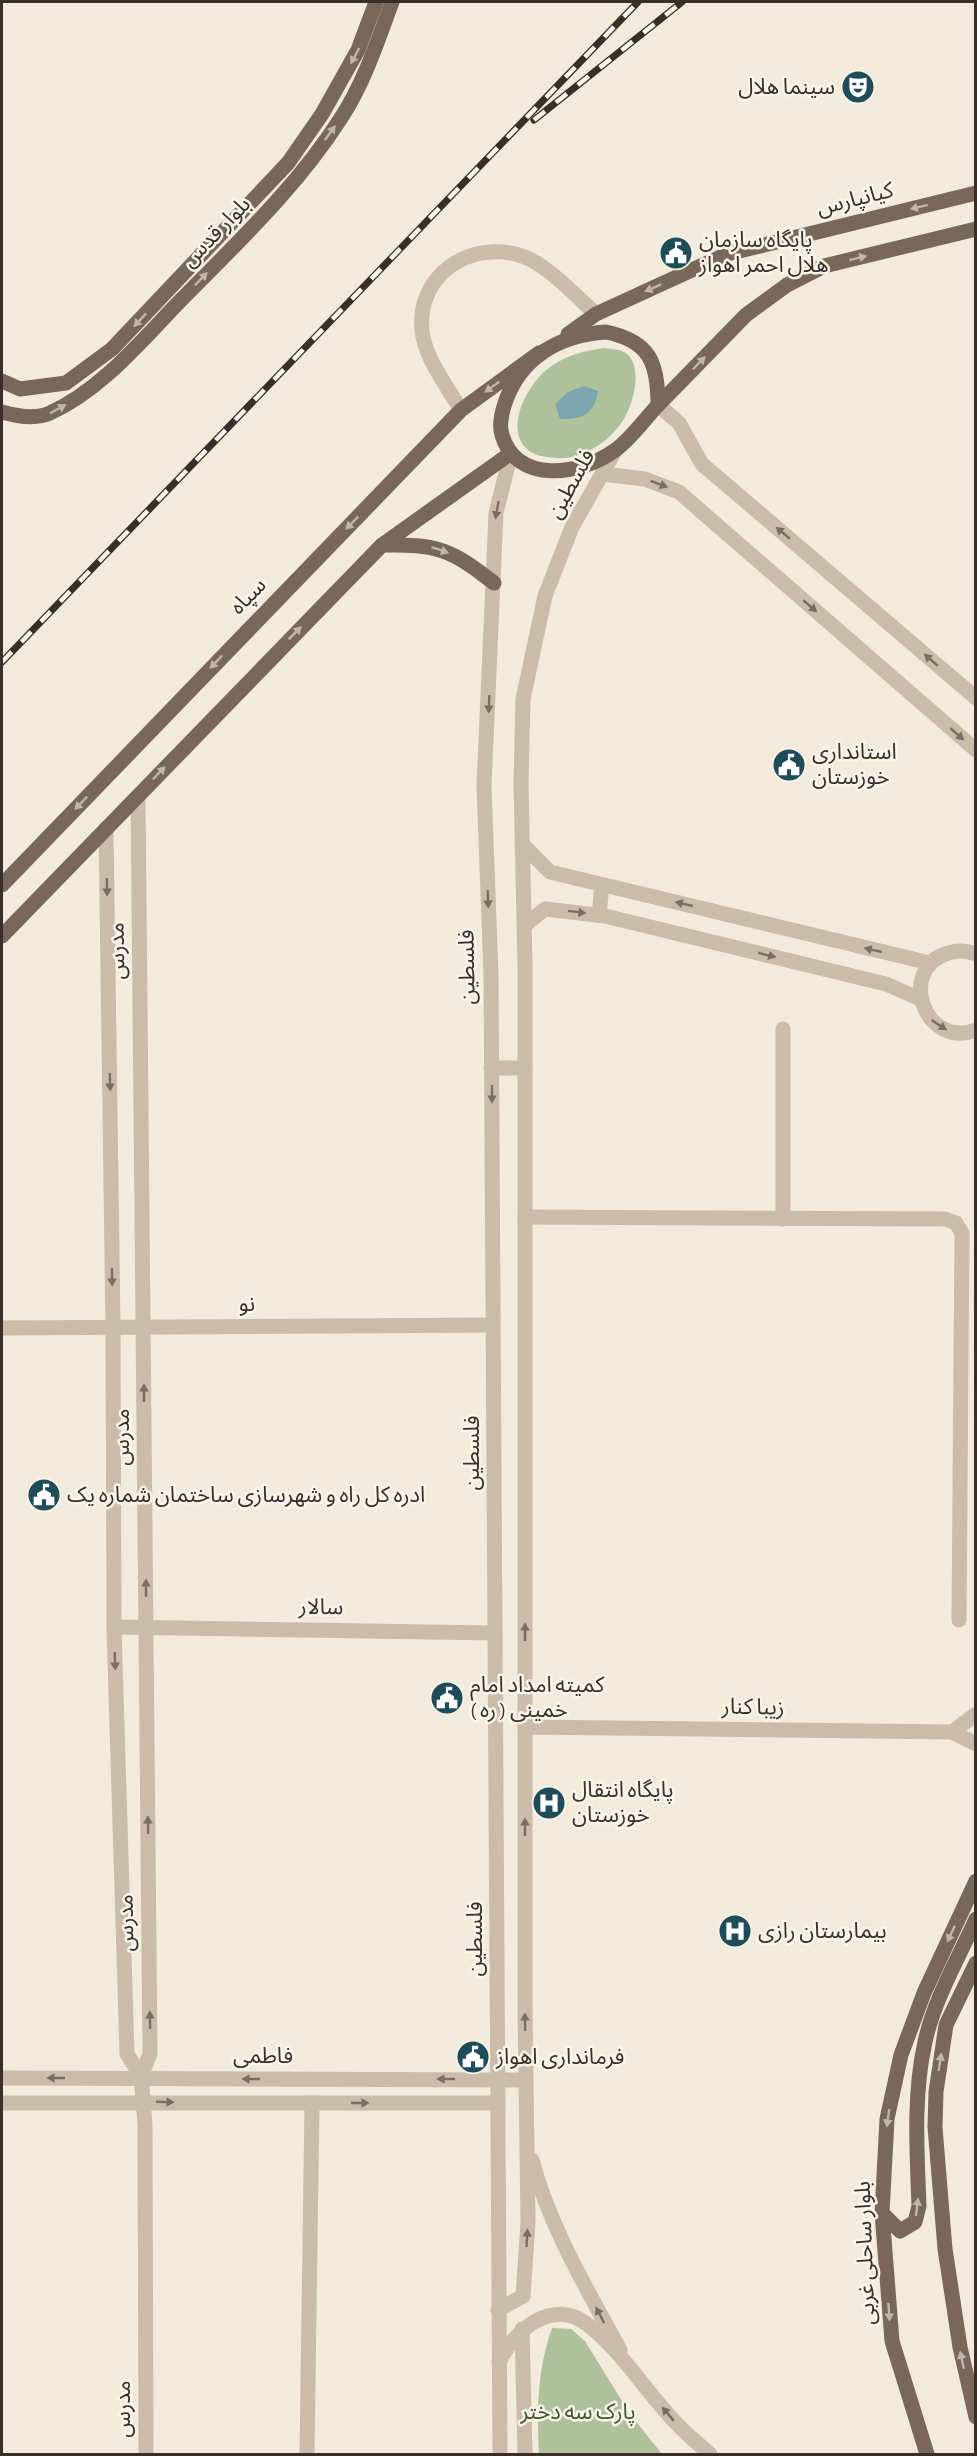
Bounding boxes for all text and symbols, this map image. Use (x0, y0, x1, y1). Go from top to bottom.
one-way arrow (350, 48, 360, 65)
theatre icon: سینما هلال (840, 69, 876, 105)
place label: سینما هلال (738, 76, 835, 99)
one-way arrow (324, 126, 336, 141)
street label: کیانپارس (814, 179, 897, 222)
street label: بلوار قدس (178, 193, 256, 273)
one-way arrow (910, 202, 928, 212)
place label: پایگاه سازمان هلال احمر اهواز (698, 228, 829, 278)
public building icon: پایگاه سازمان هلال احمر اهواز (658, 235, 694, 271)
one-way arrow (849, 252, 867, 262)
one-way arrow (194, 272, 208, 286)
one-way arrow (643, 283, 661, 293)
one-way arrow (133, 312, 147, 327)
one-way arrow (691, 357, 705, 371)
one-way arrow (485, 381, 500, 393)
one-way arrow (49, 404, 66, 414)
street label: فلسطین (543, 446, 600, 523)
one-way arrow (650, 480, 668, 490)
one-way arrow (492, 500, 501, 519)
one-way arrow (346, 515, 360, 529)
one-way arrow (776, 527, 791, 540)
one-way arrow (431, 546, 449, 555)
street label: سپاه (226, 574, 272, 621)
one-way arrow (802, 599, 817, 612)
one-way arrow (288, 627, 302, 641)
one-way arrow (923, 653, 939, 666)
one-way arrow (209, 654, 223, 668)
one-way arrow (484, 695, 493, 714)
one-way arrow (949, 727, 964, 740)
place label: استانداری خوزستان (812, 741, 897, 790)
public building icon: استانداری خوزستان (771, 747, 807, 783)
one-way arrow (152, 767, 166, 781)
one-way arrow (74, 795, 88, 809)
one-way arrow (102, 877, 112, 896)
one-way arrow (483, 890, 493, 909)
one-way arrow (674, 899, 693, 909)
one-way arrow (567, 907, 586, 917)
street label: مدرس (106, 922, 130, 980)
street label: فلسطین (455, 929, 480, 1005)
one-way arrow (864, 944, 883, 954)
one-way arrow (758, 950, 776, 960)
one-way arrow (930, 1019, 946, 1031)
one-way arrow (105, 1072, 114, 1091)
one-way arrow (487, 1085, 496, 1104)
one-way arrow (108, 1267, 117, 1286)
street label: نو (239, 1293, 255, 1316)
one-way arrow (139, 1383, 149, 1402)
street label: مدرس (111, 1408, 135, 1466)
street label: فلسطین (461, 1415, 484, 1491)
public building icon: ادره کل راه و شهرسازی ساختمان شماره یک (26, 1477, 62, 1513)
place label: ادره کل راه و شهرسازی ساختمان شماره یک (67, 1484, 425, 1508)
one-way arrow (141, 1578, 151, 1597)
street label: سالار (298, 1596, 343, 1620)
one-way arrow (520, 1622, 530, 1641)
one-way arrow (110, 1651, 120, 1670)
place label: کمیته امداد امام خمینی ( ره ) (470, 1674, 605, 1723)
public building icon: کمیته امداد امام خمینی ( ره ) (429, 1680, 465, 1716)
street label: زیبا کنار (720, 1695, 785, 1721)
place label: پایگاه انتقال خوزستان (572, 1778, 674, 1828)
hospital icon: پایگاه انتقال خوزستان (531, 1785, 567, 1821)
one-way arrow (143, 1815, 153, 1834)
one-way arrow (520, 1817, 530, 1836)
street label: مدرس (115, 1894, 139, 1952)
street label: فلسطین (464, 1901, 487, 1977)
hospital icon: بیمارستان رازی (717, 1913, 753, 1949)
place label: بیمارستان رازی (758, 1920, 887, 1944)
one-way arrow (946, 1925, 955, 1942)
one-way arrow (145, 2010, 155, 2029)
one-way arrow (520, 2012, 530, 2031)
public building icon: فرمانداری اهواز (455, 2039, 491, 2075)
street label: فاطمی (233, 2045, 293, 2068)
place label: فرمانداری اهواز (495, 2046, 624, 2070)
one-way arrow (936, 2052, 945, 2071)
one-way arrow (46, 2073, 65, 2083)
one-way arrow (241, 2074, 260, 2084)
one-way arrow (436, 2074, 455, 2084)
one-way arrow (155, 2098, 174, 2107)
one-way arrow (350, 2098, 369, 2108)
one-way arrow (884, 2108, 893, 2127)
street label: بلوار ساحلی غربی (851, 2181, 881, 2325)
one-way arrow (913, 2197, 922, 2216)
one-way arrow (522, 2228, 531, 2247)
one-way arrow (885, 2303, 894, 2322)
one-way arrow (595, 2306, 605, 2323)
one-way arrow (957, 2350, 967, 2369)
street label: مدرس (112, 2380, 136, 2438)
park label: پارک سه دختر (519, 2401, 636, 2426)
one-way arrow (662, 2407, 675, 2422)

